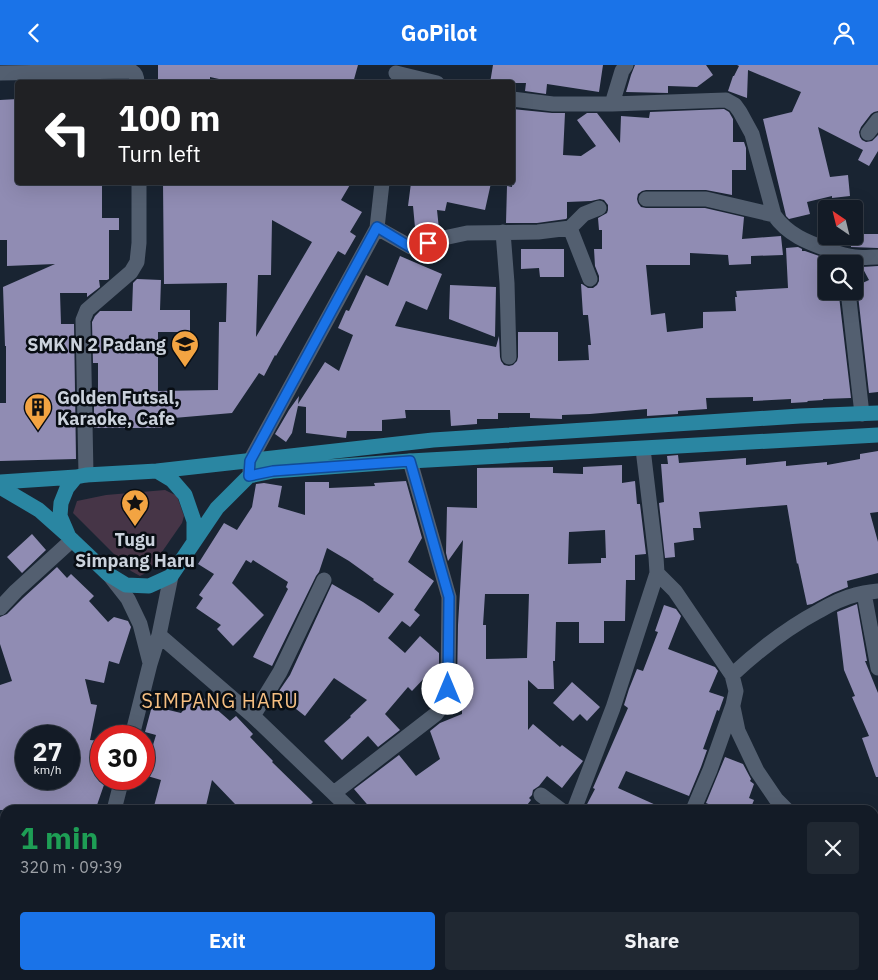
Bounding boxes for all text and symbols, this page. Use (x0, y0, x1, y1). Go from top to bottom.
text: GoPilot (401, 18, 477, 47)
icon: back (20, 19, 48, 47)
icon: person (830, 19, 858, 47)
text: 100 m (118, 95, 221, 141)
icon: left (35, 100, 100, 165)
text: Turn left (118, 139, 201, 168)
north arrow (818, 200, 862, 245)
map controls (818, 200, 863, 300)
pin (407, 222, 449, 264)
icon: arrive (414, 229, 442, 257)
button: search (818, 255, 863, 300)
school or university icon: SMK N 2 Padang (170, 329, 200, 368)
place label: SMK N 2 Padang (27, 333, 166, 356)
place label: Golden Futsal, Karaoke, Cafe (57, 386, 180, 430)
building icon: Golden Futsal, Karaoke, Cafe (23, 392, 53, 431)
place icon: Tugu Simpang Haru (120, 488, 150, 527)
place label: Tugu Simpang Haru (75, 528, 195, 572)
position arrow (421, 662, 473, 714)
district label: SIMPANG HARU (141, 687, 299, 714)
speed limit sign: 30 (90, 725, 155, 790)
text: 27 (32, 735, 63, 768)
text: km/h (33, 762, 62, 777)
text: 1 min (20, 818, 98, 857)
button: close (807, 822, 859, 874)
text: 320 m · 09:39 (20, 857, 122, 877)
button: Exit (20, 912, 435, 970)
button: Share (445, 912, 859, 970)

